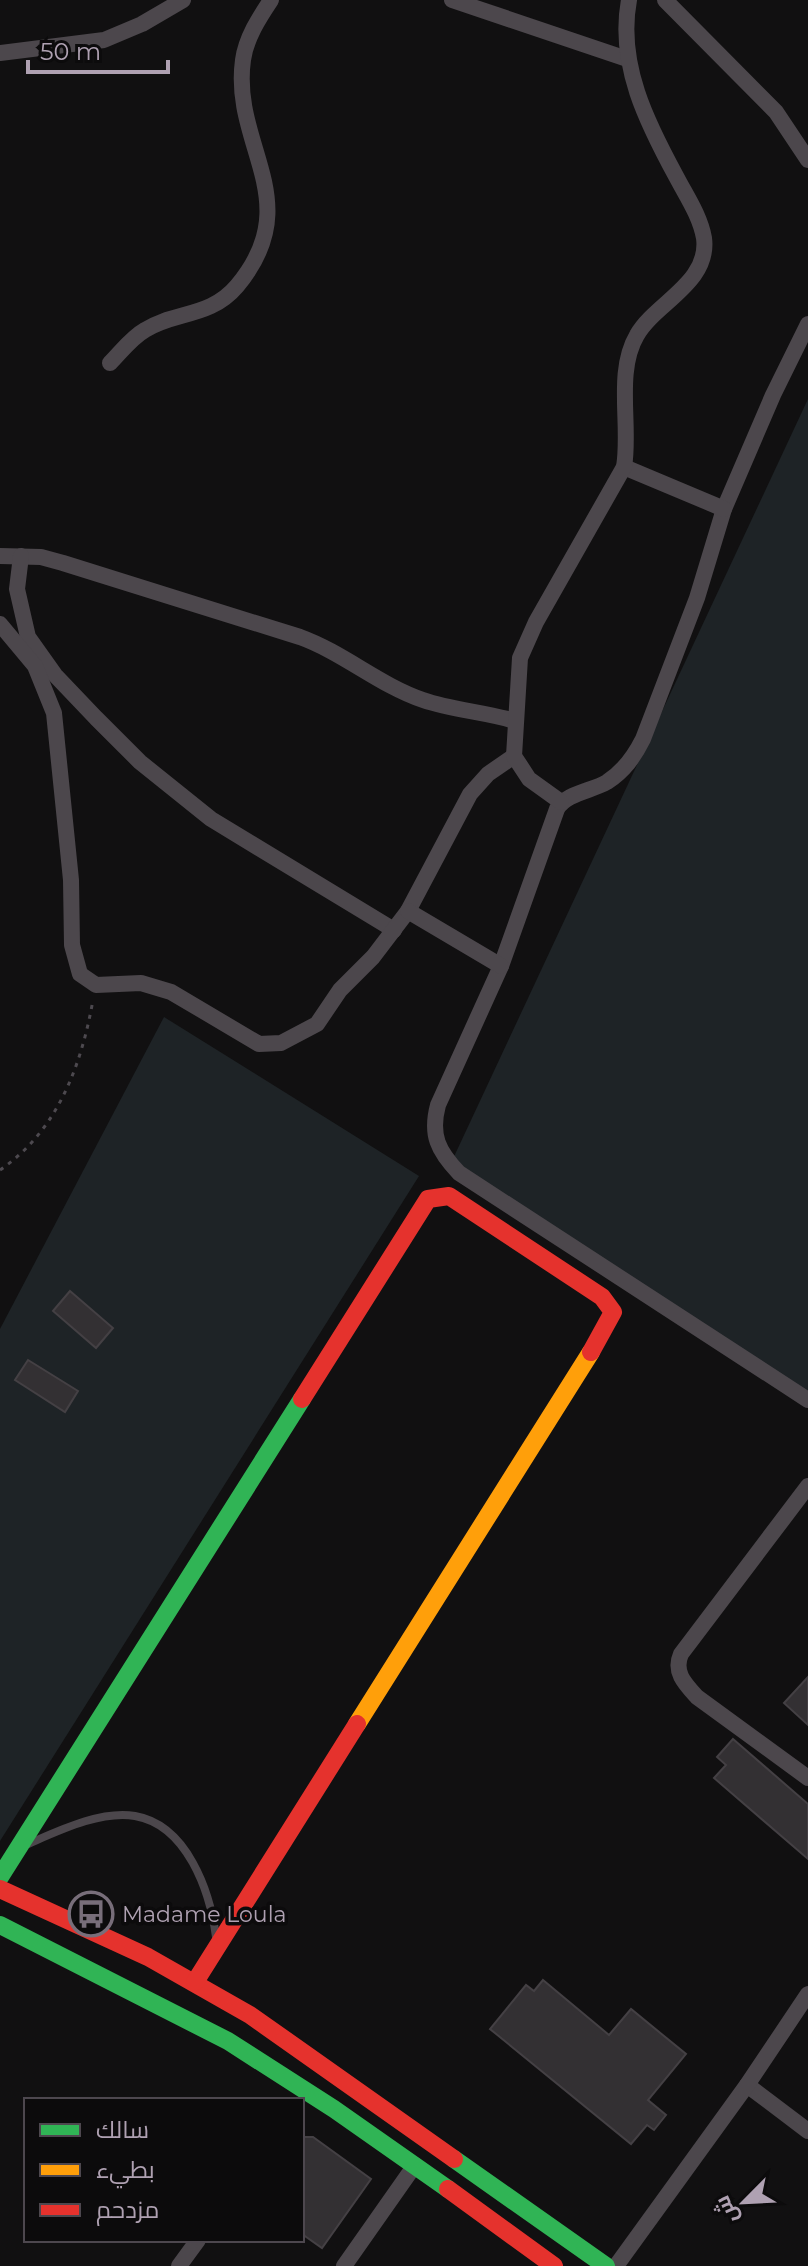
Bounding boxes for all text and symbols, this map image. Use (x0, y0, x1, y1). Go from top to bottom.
scale bar (28, 24, 168, 74)
text: 50 m (40, 37, 101, 66)
bus stop icon: Madame Loula (67, 1890, 115, 1938)
place label: Madame Loula (122, 1901, 287, 1928)
legend (24, 2098, 304, 2242)
text: سالك (96, 2115, 149, 2144)
text: بطيء (96, 2155, 155, 2189)
north arrow (704, 2162, 784, 2242)
text: ش (708, 2192, 744, 2228)
text: مزدحم (96, 2195, 159, 2226)

